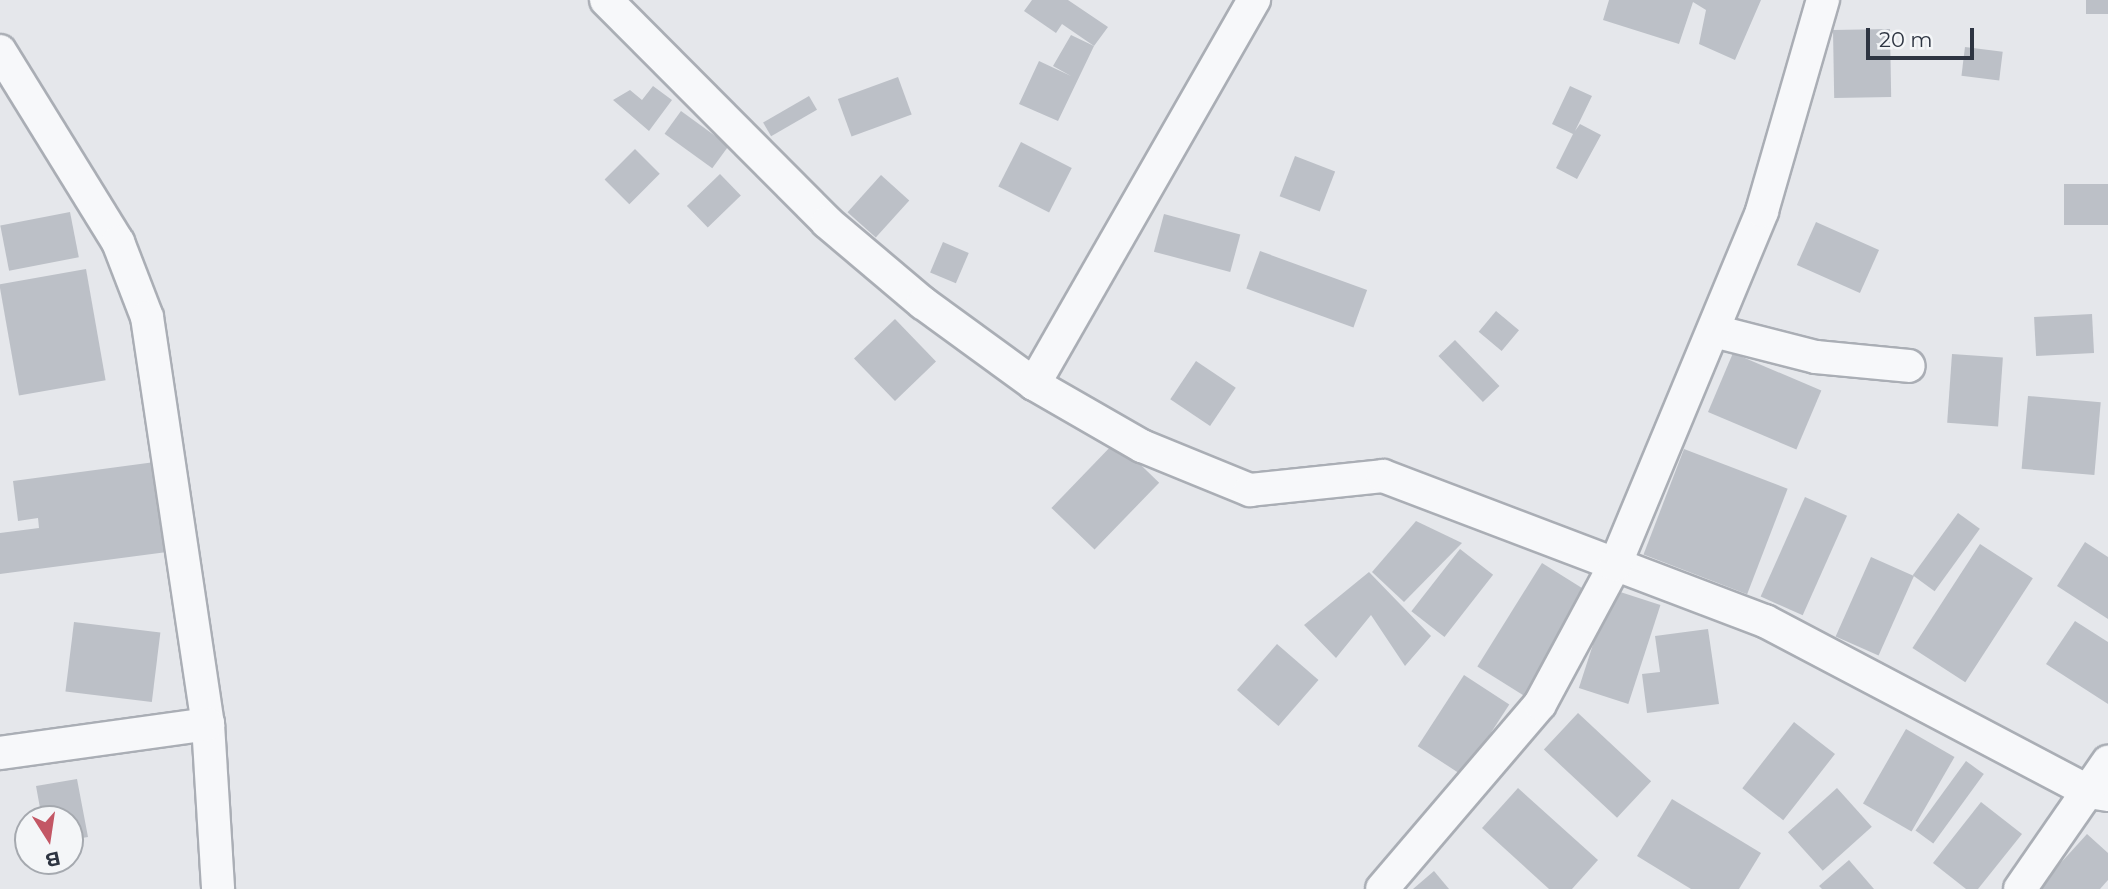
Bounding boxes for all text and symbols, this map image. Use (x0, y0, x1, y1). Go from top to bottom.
scale bar (1870, 14, 1979, 58)
text: 20 m (1879, 27, 1933, 52)
north arrow (14, 805, 84, 875)
text: B (44, 846, 63, 872)

